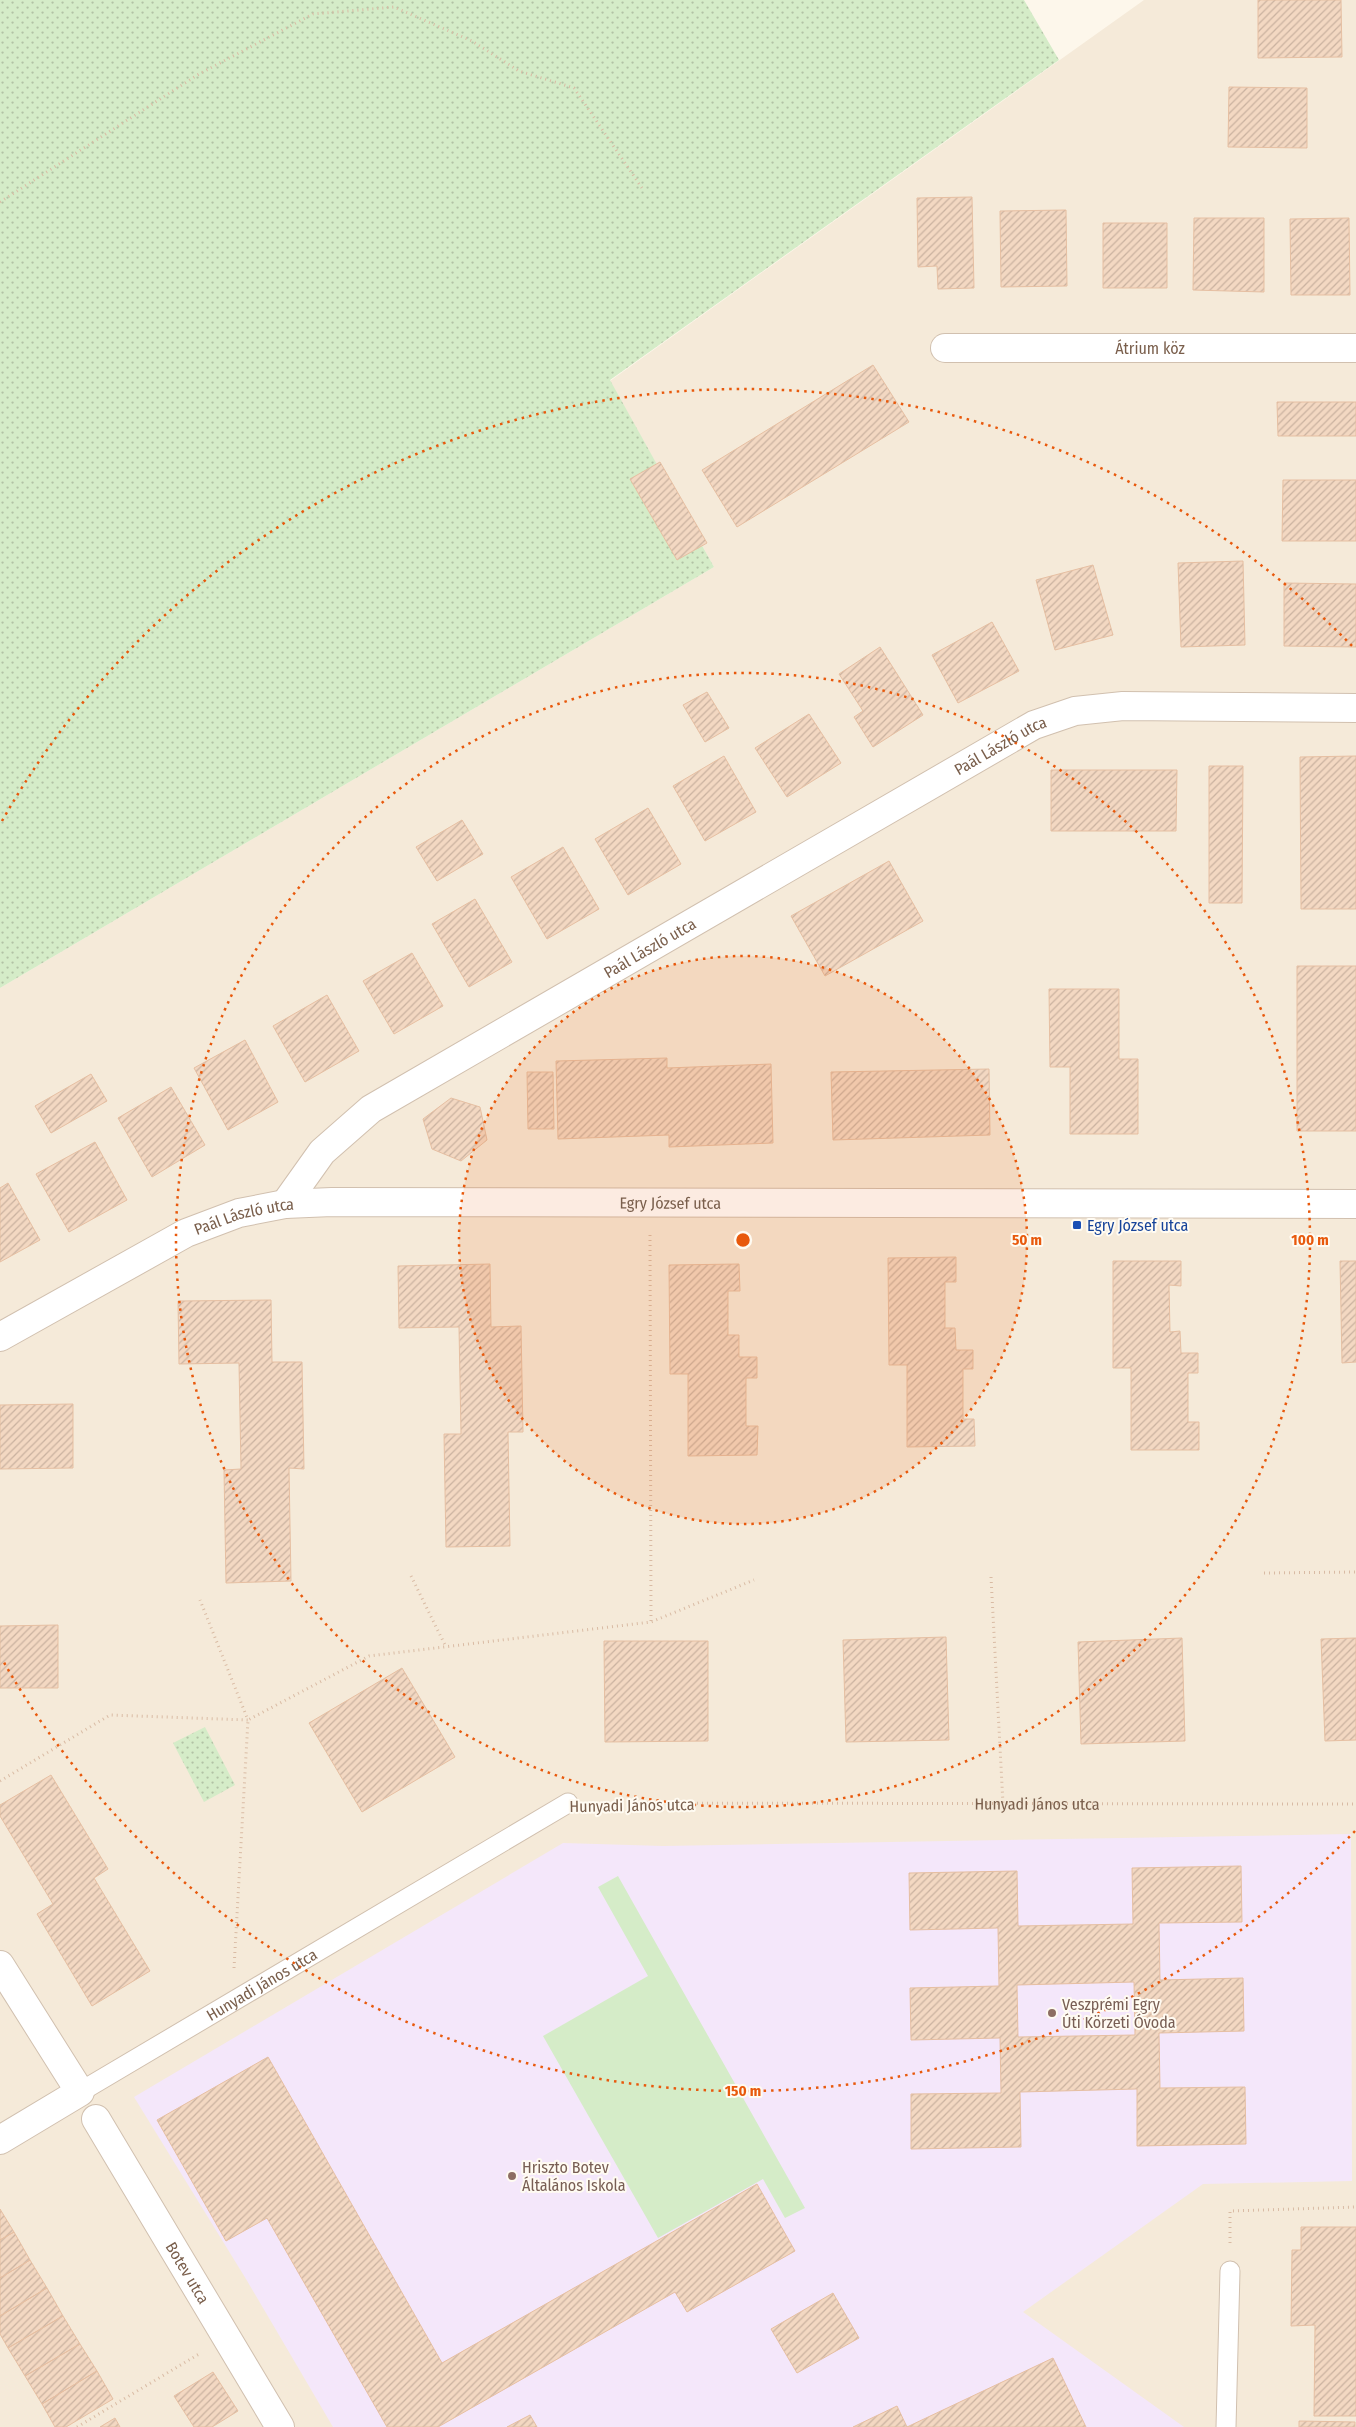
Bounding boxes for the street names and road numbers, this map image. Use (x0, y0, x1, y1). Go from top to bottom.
street label: Átrium köz (1115, 339, 1185, 358)
street label: Paál László utca (951, 712, 1049, 779)
street label: Paál László utca (600, 914, 699, 982)
street label: Egry József utca (620, 1194, 721, 1213)
street label: Paál László utca (192, 1195, 295, 1239)
street label: Hunyadi János utca (974, 1794, 1100, 1814)
street label: Hunyadi János utca (569, 1795, 695, 1816)
street label: Hunyadi János utca (203, 1945, 321, 2025)
street label: Botev utca (162, 2239, 213, 2307)

